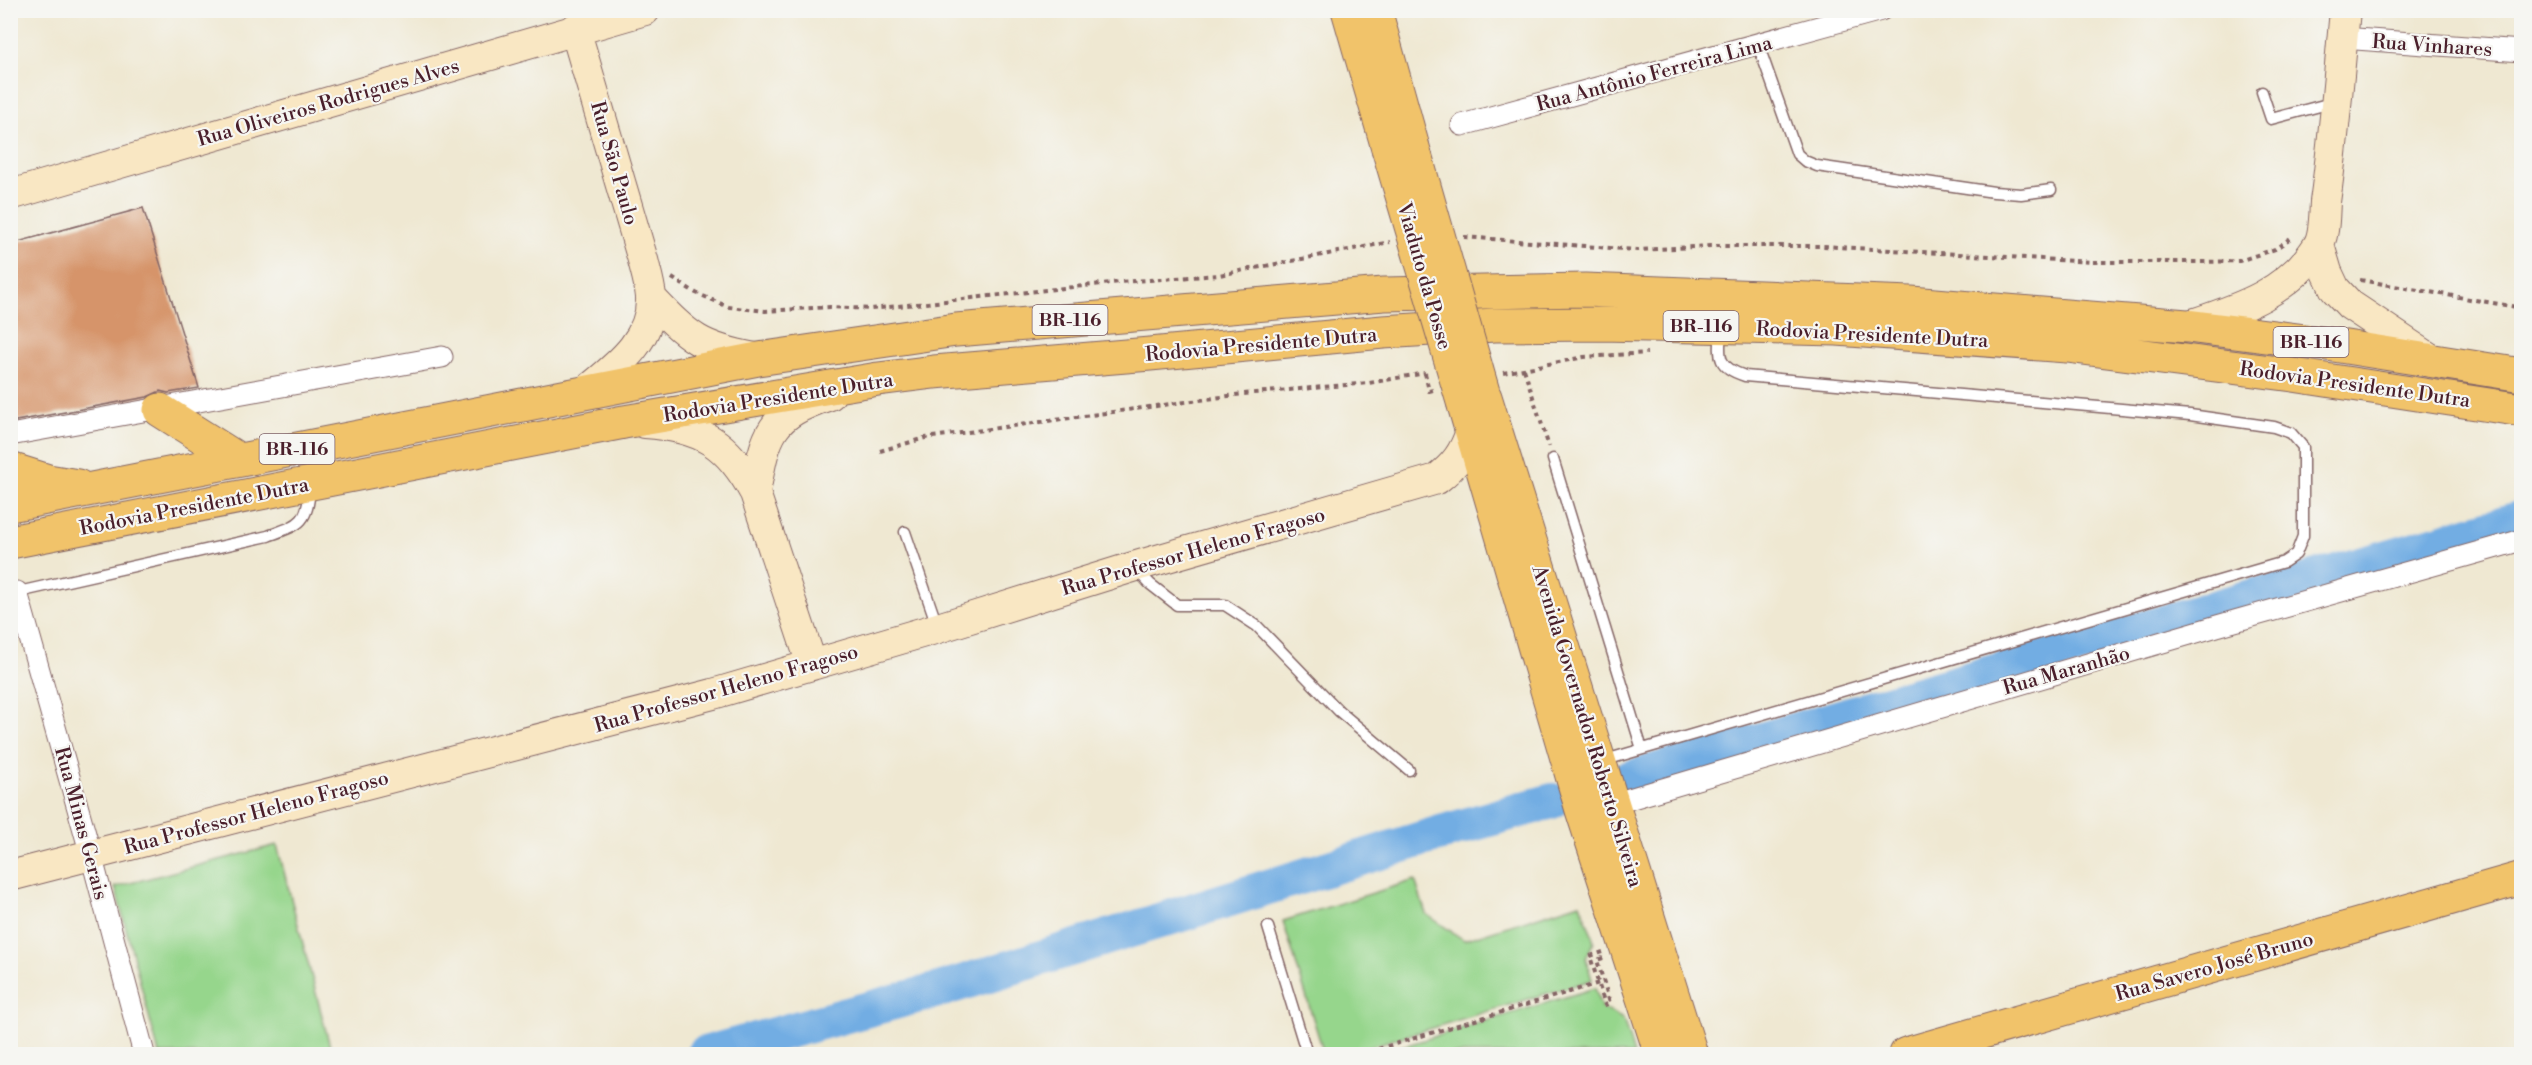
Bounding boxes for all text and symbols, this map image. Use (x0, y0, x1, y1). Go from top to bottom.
street label: Rua Vinhares (2371, 30, 2493, 63)
street label: Rua Antônio Ferreira Lima (1534, 31, 1776, 118)
street label: Rua Oliveiros Rodrigues Alves (195, 54, 462, 153)
street label: Rua São Paulo (584, 99, 643, 228)
street label: Viaduto da Posse (1390, 199, 1456, 353)
road number: BR-116 (1032, 305, 1108, 335)
road number: BR-116 (1664, 311, 1738, 341)
street label: Rodovia Presidente Dutra (1755, 317, 1990, 354)
street label: Rodovia Presidente Dutra (1144, 323, 1379, 368)
road number: BR-116 (2274, 327, 2348, 357)
street label: Rodovia Presidente Dutra (2238, 357, 2473, 414)
street label: Rodovia Presidente Dutra (661, 368, 896, 429)
road number: BR-116 (260, 434, 334, 464)
street label: Rodovia Presidente Dutra (78, 473, 312, 542)
street label: Rua Professor Heleno Fragoso (1058, 503, 1328, 602)
street label: Avenida Governador Roberto Silveira (1525, 562, 1648, 891)
street label: Rua Professor Heleno Fragoso (591, 640, 861, 739)
street label: Rua Maranhão (2000, 641, 2133, 702)
street label: Rua Minas Gerais (48, 744, 113, 903)
street label: Rua Professor Heleno Fragoso (121, 766, 392, 861)
street label: Rua Savero José Bruno (2112, 927, 2316, 1008)

